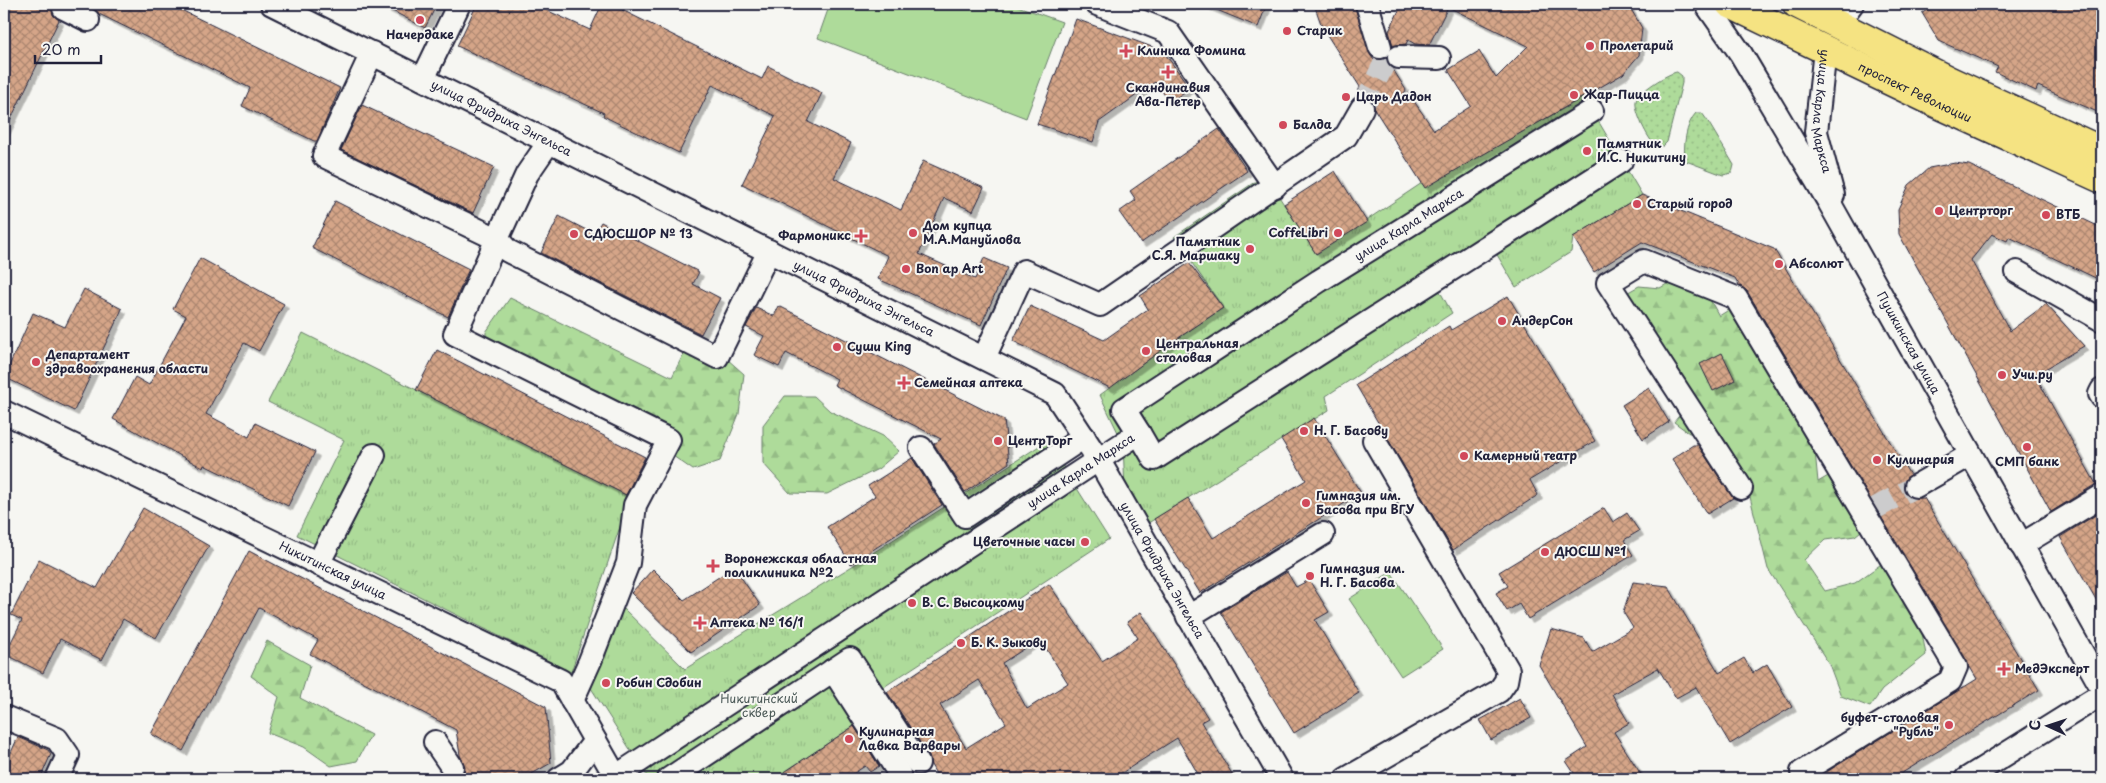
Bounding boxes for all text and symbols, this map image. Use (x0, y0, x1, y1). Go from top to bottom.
marker: Начердаке (414, 14, 426, 26)
place label: Старик (1297, 21, 1343, 39)
place label: Начердаке (386, 25, 454, 43)
marker: Старик (1281, 25, 1293, 37)
scale bar (35, 32, 101, 64)
place label: Пролетарий (1600, 36, 1673, 54)
text: 20 m (42, 37, 81, 60)
marker: Пролетарий (1584, 40, 1596, 52)
place label: Клиника Фомина (1137, 41, 1246, 59)
marker: Клиника Фомина (1119, 44, 1133, 58)
street label: улица Карла Маркса (1807, 49, 1837, 175)
street label: проспект Революции (1856, 57, 1975, 126)
marker: Скандинавия Ава-Петер (1161, 65, 1175, 79)
street label: улица Фридриха Энгельса (428, 75, 576, 160)
place label: Скандинавия Ава-Петер (1126, 78, 1210, 110)
place label: Жар-Пицца (1583, 85, 1660, 103)
place label: Царь Дадон (1356, 87, 1432, 105)
marker: Жар-Пицца (1568, 89, 1580, 101)
marker: Царь Дадон (1340, 91, 1352, 103)
place label: Балда (1293, 115, 1332, 133)
marker: Балда (1277, 119, 1289, 131)
place label: Памятник И.С. Никитину (1597, 134, 1686, 166)
marker: Памятник И.С. Никитину (1581, 145, 1593, 157)
street label: улица Карла Маркса (1351, 183, 1467, 265)
place label: Старый город (1647, 194, 1733, 212)
marker: Старый город (1631, 198, 1643, 210)
place label: Центрторг (1949, 201, 2013, 219)
marker: Центрторг (1933, 205, 1945, 217)
place label: ВТБ (2056, 205, 2080, 223)
marker: ВТБ (2040, 209, 2052, 221)
place label: Дом купца М.А.Мануйлова (922, 216, 1021, 248)
place label: CoffeLibri (1268, 223, 1328, 241)
place label: СДЮСШОР № 13 (584, 224, 693, 242)
place label: Фармоникс (778, 226, 851, 244)
marker: Дом купца М.А.Мануйлова (907, 227, 919, 239)
marker: CoffeLibri (1332, 227, 1344, 239)
marker: СДЮСШОР № 13 (568, 228, 580, 240)
marker: Фармоникс (855, 230, 867, 242)
place label: Памятник С.Я. Маршаку (1152, 232, 1240, 264)
marker: Памятник С.Я. Маршаку (1244, 243, 1256, 255)
place label: Абсолют (1789, 254, 1844, 272)
street label: улица Фридриха Энгельса (791, 255, 938, 341)
marker: Абсолют (1773, 258, 1785, 270)
place label: Bon ap Art (916, 259, 984, 277)
marker: Bon ap Art (900, 263, 912, 275)
street label: Пушкинская улица (1873, 288, 1945, 397)
place label: АндерСон (1511, 311, 1573, 329)
marker: АндерСон (1496, 315, 1508, 327)
place label: Центральная столовая (1156, 334, 1239, 366)
place label: Суши King (847, 337, 911, 355)
marker: Суши King (831, 341, 843, 353)
place label: Департамент здравоохранения области (45, 345, 208, 377)
marker: Центральная столовая (1140, 345, 1152, 357)
marker: Департамент здравоохранения области (30, 356, 42, 368)
place label: Учи.ру (2012, 365, 2053, 383)
marker: Учи.ру (1996, 369, 2008, 381)
place label: Семейная аптека (914, 373, 1023, 391)
marker: Семейная аптека (898, 377, 910, 389)
place label: Н. Г. Басову (1314, 421, 1388, 439)
marker: Н. Г. Басову (1298, 425, 1310, 437)
street label: улица Карла Маркса (1023, 428, 1138, 512)
place label: ЦентрТорг (1008, 431, 1073, 449)
marker: ЦентрТорг (992, 435, 1004, 447)
marker: СМП банк (2021, 441, 2033, 453)
place label: Камерный театр (1474, 446, 1577, 464)
marker: Камерный театр (1458, 450, 1470, 462)
place label: Кулинария (1887, 450, 1955, 468)
place label: СМП банк (1995, 452, 2059, 470)
marker: Кулинария (1871, 454, 1883, 466)
place label: Гимназия им. Басова при ВГУ (1316, 486, 1414, 518)
marker: Гимназия им. Басова при ВГУ (1300, 497, 1312, 509)
street label: улица Фридриха Энгельса (1116, 498, 1210, 642)
place label: Цветочные часы (973, 532, 1075, 550)
street label: Никитинская улица (276, 536, 390, 604)
marker: Цветочные часы (1079, 536, 1091, 548)
place label: ДЮСШ №1 (1554, 542, 1626, 560)
marker: ДЮСШ №1 (1539, 546, 1551, 558)
place label: Воронежская областная поликлиника №2 (724, 549, 877, 581)
marker: Воронежская областная поликлиника №2 (706, 559, 720, 573)
place label: Гимназия им. Н. Г. Басова (1320, 559, 1405, 591)
marker: Гимназия им. Н. Г. Басова (1304, 570, 1316, 582)
place label: В. С. Высоцкому (922, 593, 1024, 611)
marker: В. С. Высоцкому (906, 597, 918, 609)
place label: Аптека № 16/1 (710, 613, 804, 631)
marker: Аптека № 16/1 (694, 617, 706, 629)
place label: Б. К. Зыкову (971, 633, 1047, 651)
marker: Б. К. Зыкову (955, 637, 967, 649)
place label: МедЭксперт (2015, 659, 2090, 677)
marker: МедЭксперт (1997, 662, 2011, 676)
place label: Робин Сдобин (616, 673, 701, 691)
marker: Робин Сдобин (600, 677, 612, 689)
park label: Никитинский сквер (720, 689, 798, 721)
north arrow (2024, 700, 2074, 750)
place label: буфет-столовая "Рубль" (1841, 708, 1939, 740)
marker: буфет-столовая "Рубль" (1943, 719, 1955, 731)
text: С (2024, 719, 2045, 731)
place label: Кулинарная Лавка Варвары (859, 722, 960, 754)
marker: Кулинарная Лавка Варвары (843, 733, 855, 745)

